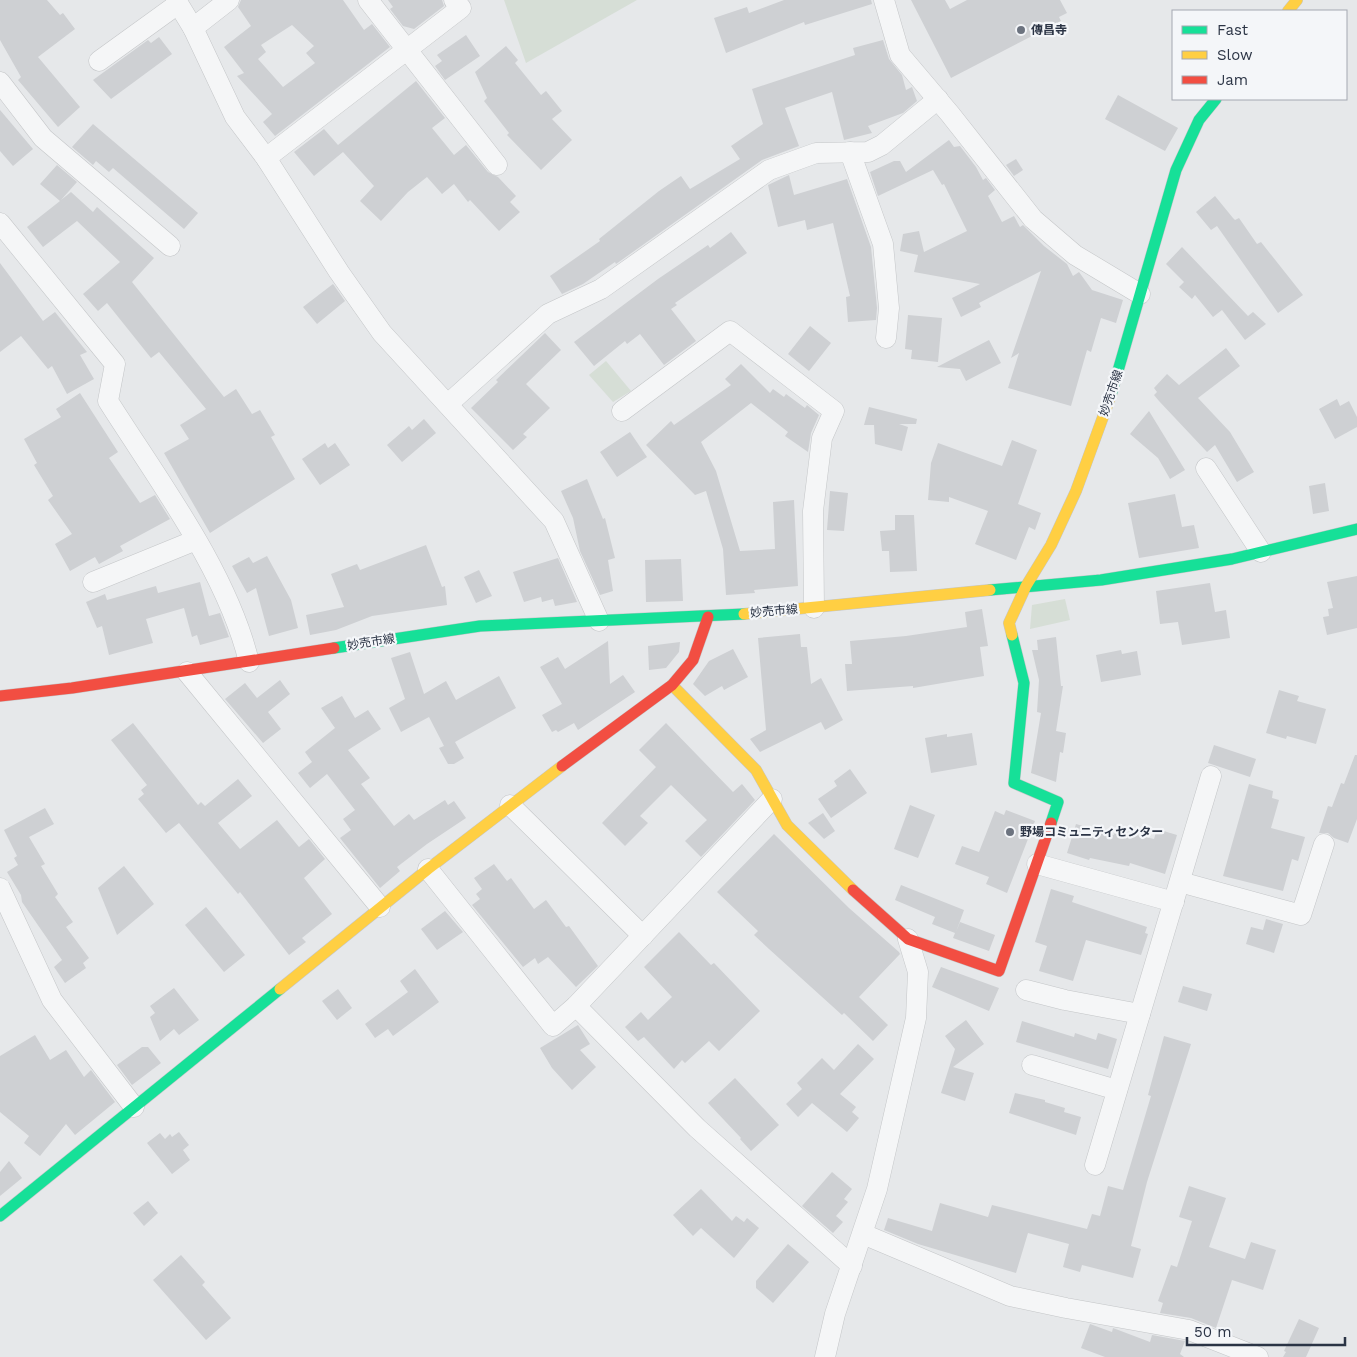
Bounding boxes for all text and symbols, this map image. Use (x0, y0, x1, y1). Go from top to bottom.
legend (1172, 10, 1347, 100)
text: Fast (1217, 21, 1249, 39)
place label: 傳昌寺 (1031, 23, 1067, 37)
marker: 傳昌寺 (1015, 24, 1027, 36)
text: Slow (1217, 46, 1253, 64)
text: Jam (1217, 71, 1248, 89)
street label: 妙売市線 (1097, 368, 1125, 418)
street label: 妙売市線 (749, 602, 799, 620)
street label: 妙売市線 (346, 631, 396, 653)
place label: 野場コミュニティセンター (1020, 825, 1163, 839)
marker: 野場コミュニティセンター (1004, 826, 1016, 838)
scale bar (1187, 1314, 1344, 1346)
text: 50 m (1194, 1323, 1231, 1341)

